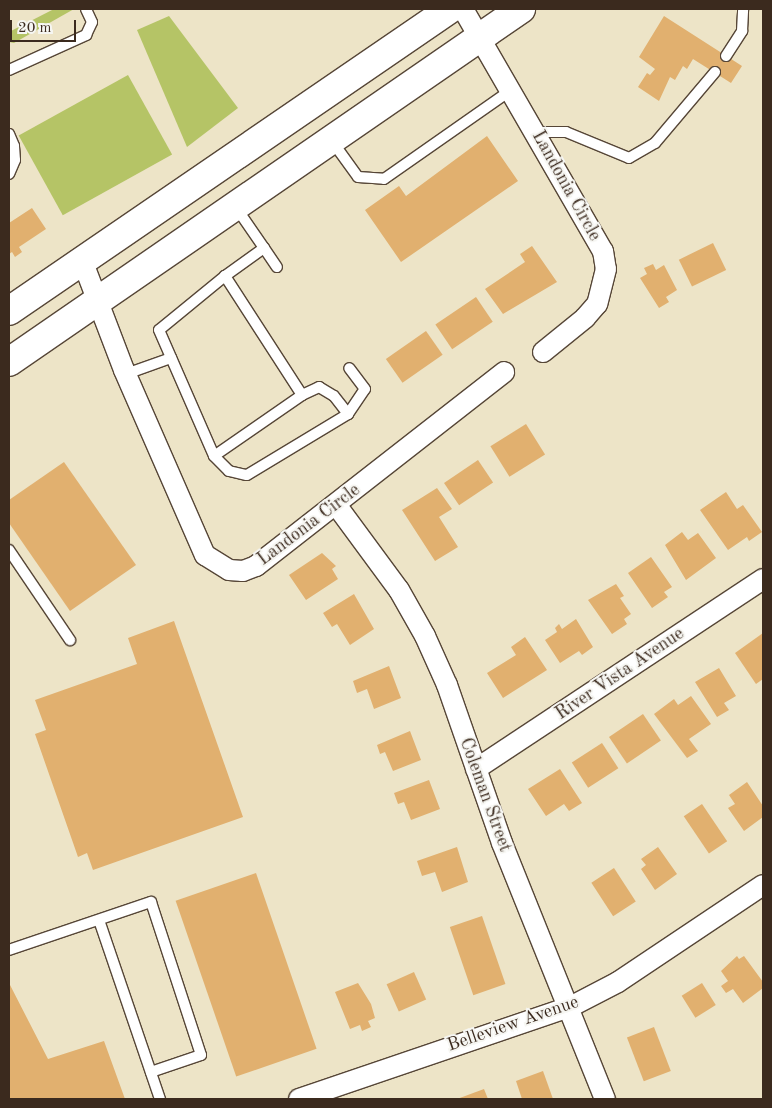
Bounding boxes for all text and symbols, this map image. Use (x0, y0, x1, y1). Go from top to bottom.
scale bar (12, 10, 79, 42)
text: 20 m (18, 21, 52, 36)
street label: Landonia Circle (527, 127, 605, 245)
street label: Landonia Circle (253, 479, 365, 571)
street label: River Vista Avenue (552, 623, 688, 725)
street label: Coleman Street (454, 735, 516, 855)
street label: Belleview Avenue (444, 991, 582, 1057)

